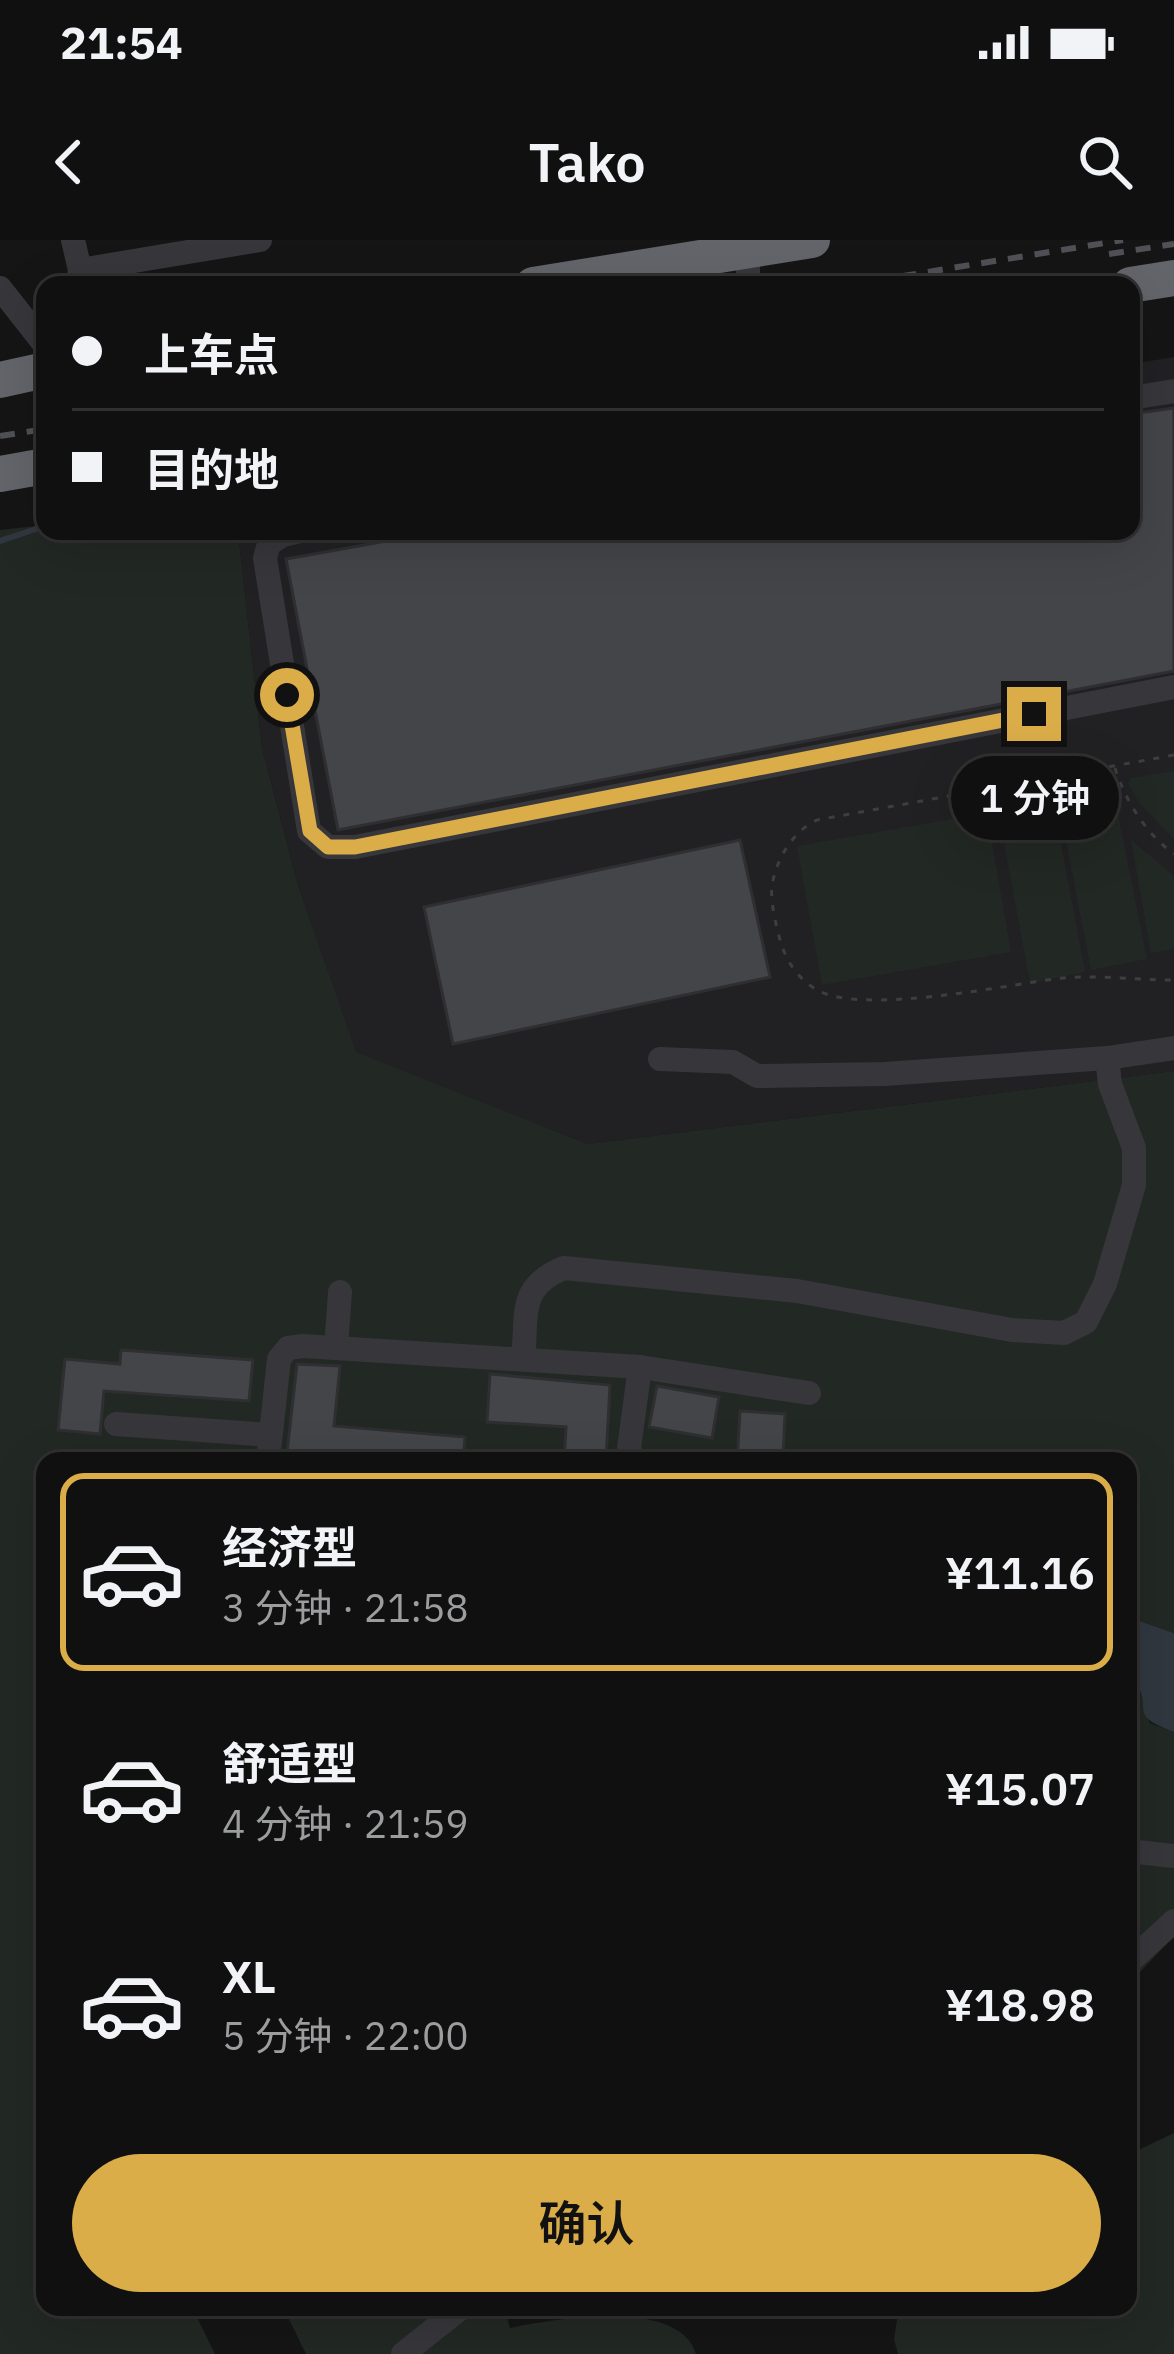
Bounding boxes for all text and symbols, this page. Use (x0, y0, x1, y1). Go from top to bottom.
text: 21:54 (60, 13, 183, 71)
text: Tako (528, 127, 646, 197)
icon: back (36, 129, 102, 195)
icon: search (1072, 129, 1138, 195)
text: 上车点 (144, 325, 279, 383)
text: 目的地 (144, 440, 279, 498)
route start (260, 668, 314, 722)
route end (1007, 687, 1061, 741)
callout: 1 分钟 (950, 756, 1118, 840)
text: 1 分钟 (980, 772, 1090, 823)
icon: car (78, 1518, 186, 1626)
text: 经济型 (222, 1518, 357, 1576)
text: ¥11.16 (945, 1543, 1095, 1601)
text: 3 分钟 · 21:58 (222, 1582, 469, 1633)
icon: car (78, 1734, 186, 1842)
text: 舒适型 (222, 1734, 357, 1792)
text: ¥15.07 (945, 1759, 1095, 1817)
text: 4 分钟 · 21:59 (222, 1798, 469, 1849)
text: XL (222, 1947, 276, 2005)
icon: car (78, 1950, 186, 2058)
text: ¥18.98 (945, 1975, 1095, 2033)
text: 5 分钟 · 22:00 (222, 2010, 469, 2061)
button: 确认 (72, 2154, 1101, 2292)

